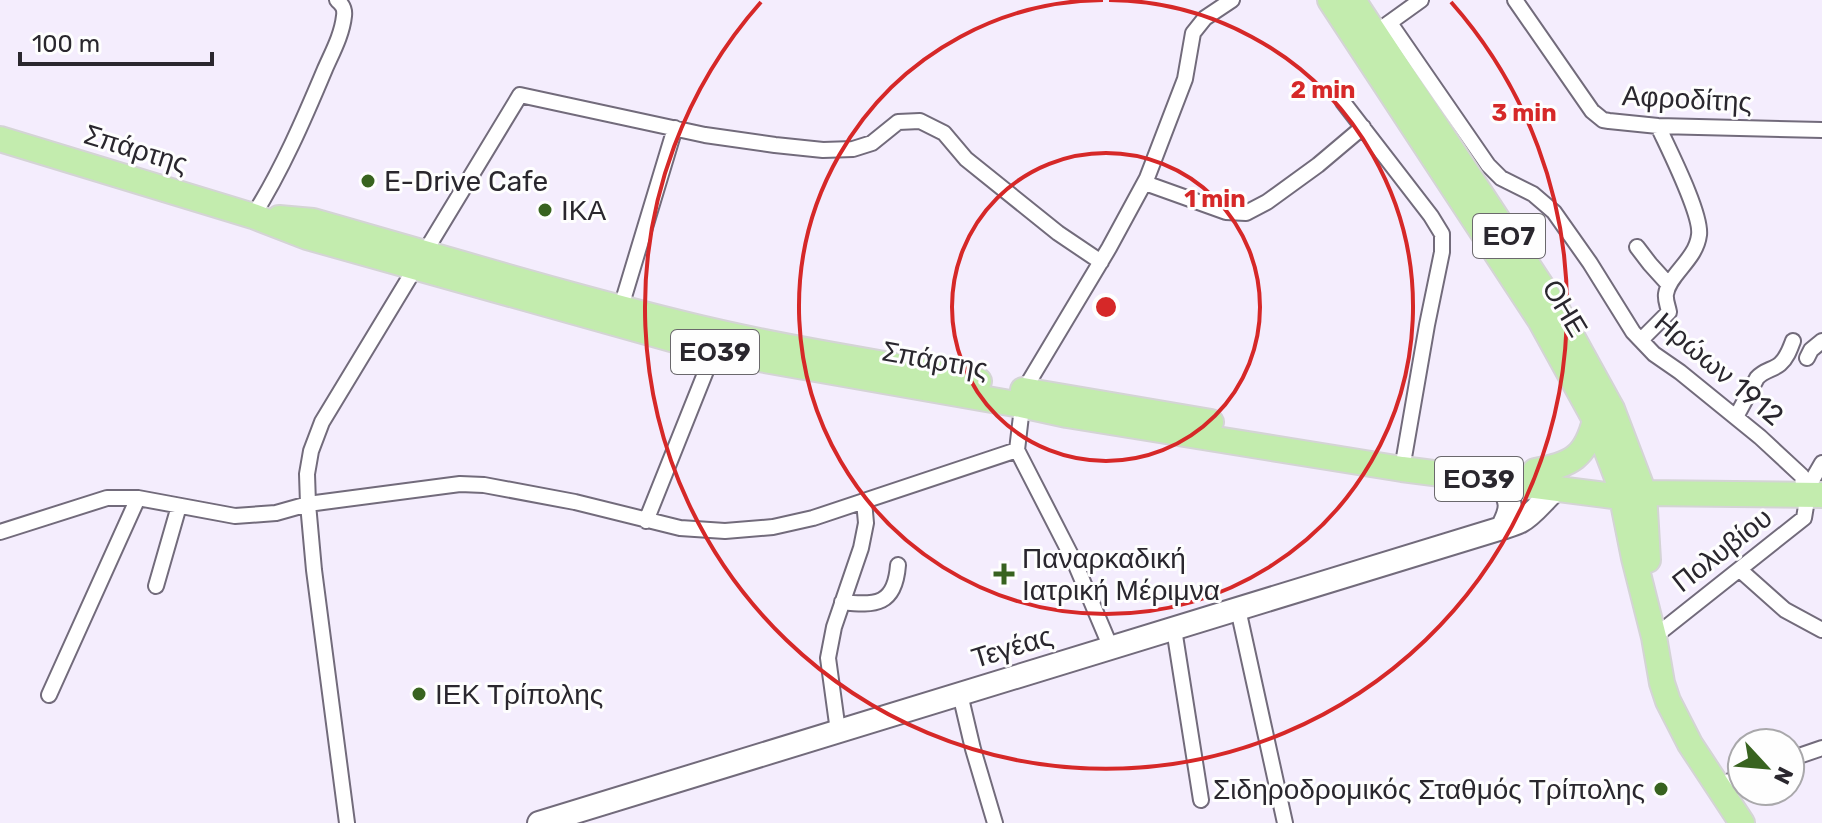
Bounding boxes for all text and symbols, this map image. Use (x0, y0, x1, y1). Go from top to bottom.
scale bar (20, 16, 212, 66)
text: 100 m (32, 30, 100, 58)
text: 2 min (1291, 76, 1356, 104)
street label: Αφροδίτης (1621, 79, 1753, 119)
text: 3 min (1491, 99, 1557, 127)
street label: Σπάρτης (80, 118, 192, 180)
place label: E-Drive Cafe (384, 165, 548, 198)
marker: E-Drive Cafe (359, 172, 377, 190)
text: 1 min (1184, 185, 1246, 213)
place label: ΙΚΑ (561, 194, 606, 227)
marker: ΙΚΑ (536, 201, 554, 219)
road number: ΕΟ7 (1473, 214, 1545, 258)
street label: ΟΗΕ (1535, 273, 1595, 343)
centre of rings (1092, 293, 1120, 321)
street label: Ηρώων 1912 (1648, 306, 1790, 432)
road number: ΕΟ39 (671, 330, 759, 374)
street label: Σπάρτης (880, 334, 990, 386)
road number: ΕΟ39 (1435, 457, 1523, 501)
street label: Πολυβίου (1666, 501, 1778, 599)
place label: Παναρκαδική Ιατρική Μέριμνα (1022, 542, 1220, 607)
marker: Παναρκαδική Ιατρική Μέριμνα (993, 563, 1015, 585)
street label: Τεγέας (968, 619, 1056, 675)
place label: ΙΕΚ Τρίπολης (435, 678, 603, 711)
marker: ΙΕΚ Τρίπολης (410, 685, 428, 703)
north arrow (1726, 727, 1806, 807)
text: N (1768, 763, 1799, 789)
place label: Σιδηροδρομικός Σταθμός Τρίπολης (1213, 773, 1645, 806)
marker: Σιδηροδρομικός Σταθμός Τρίπολης (1652, 780, 1670, 798)

